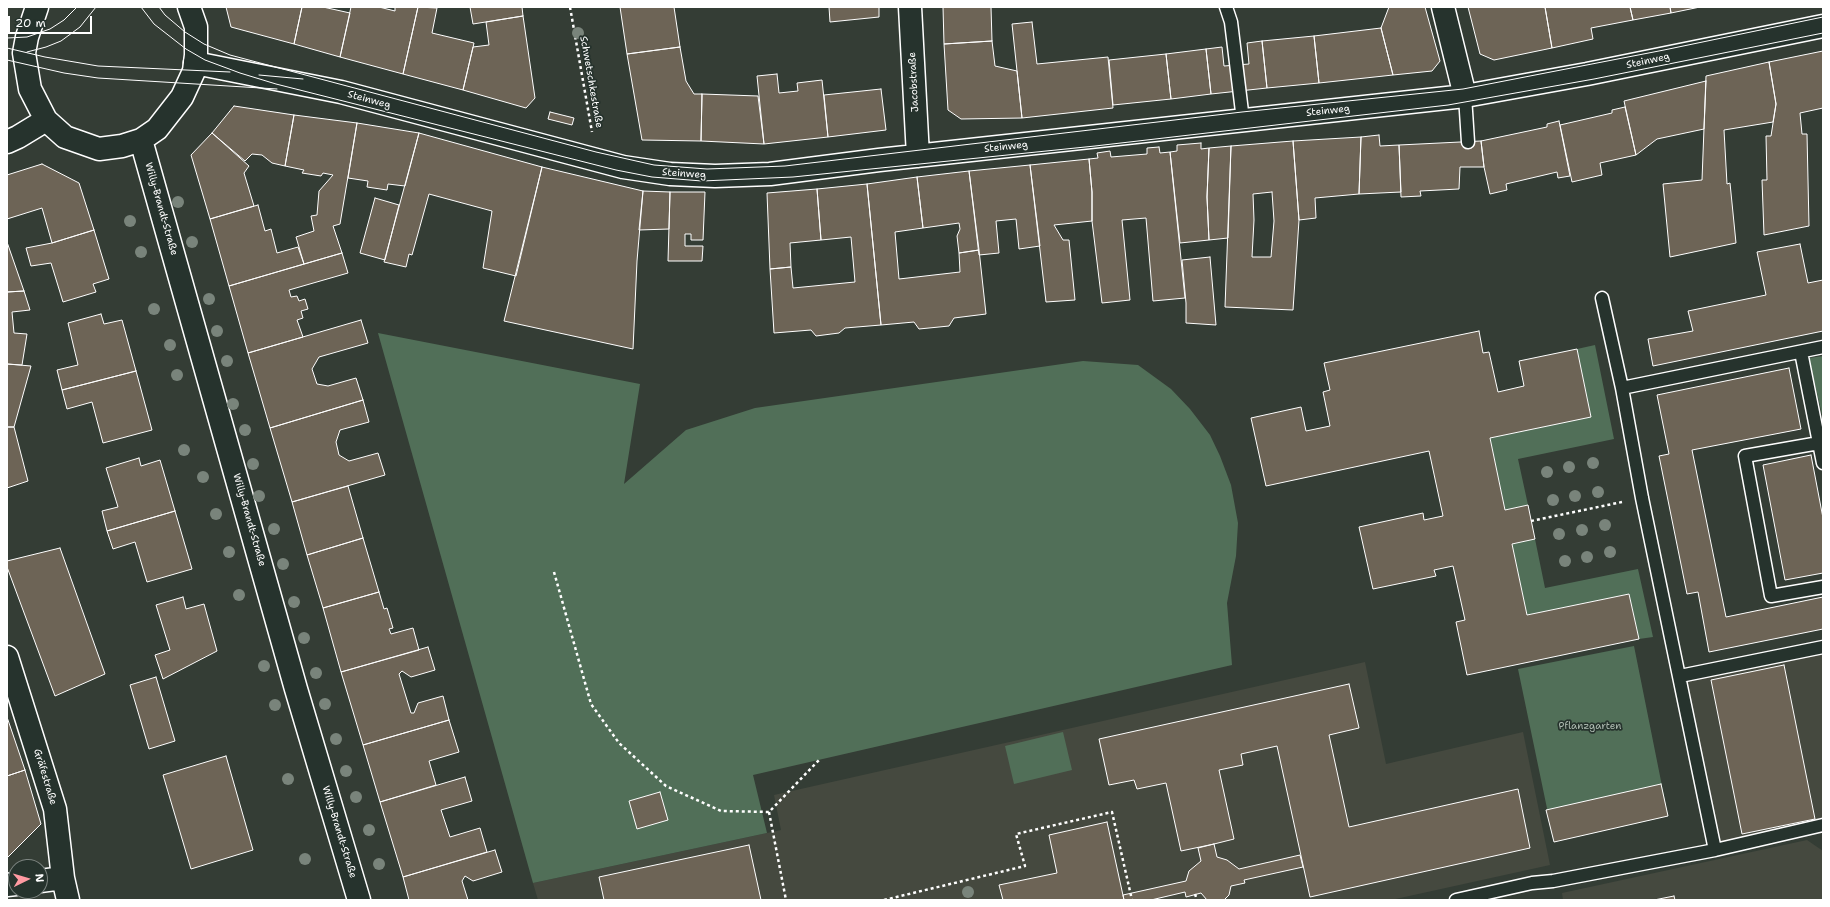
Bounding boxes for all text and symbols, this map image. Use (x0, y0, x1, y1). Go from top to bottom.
scale bar (10, 8, 94, 34)
text: 20 m (15, 15, 46, 31)
street label: Schwetschkestraße (577, 35, 605, 129)
street label: Steinweg (1625, 51, 1671, 71)
street label: Jacobstraße (906, 52, 922, 112)
street label: Steinweg (346, 89, 392, 111)
street label: Steinweg (1305, 103, 1351, 119)
street label: Steinweg (983, 139, 1029, 155)
street label: Willy-Brandt-Straße (142, 161, 180, 257)
street label: Steinweg (662, 166, 706, 182)
street label: Willy-Brandt-Straße (230, 472, 268, 568)
park label: Pflanzgarten (1559, 720, 1621, 732)
street label: Gräfestraße (31, 747, 59, 807)
street label: Willy-Brandt-Straße (319, 784, 359, 880)
north arrow (8, 859, 48, 899)
text: N (32, 873, 47, 883)

